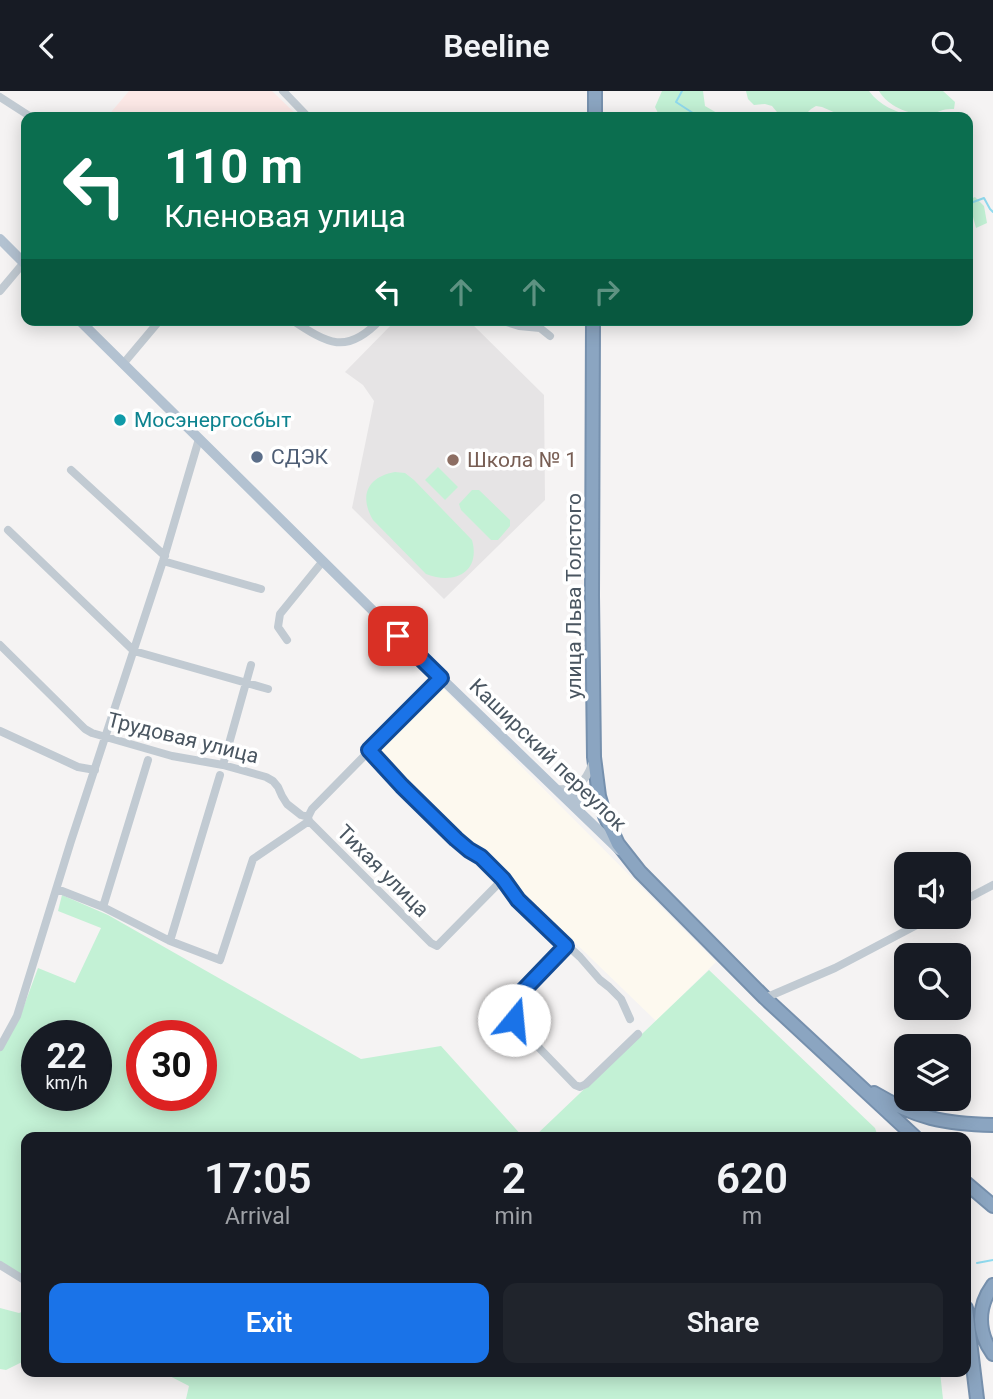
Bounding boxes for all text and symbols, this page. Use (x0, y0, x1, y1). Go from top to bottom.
icon: back (28, 27, 66, 65)
text: Beeline (443, 27, 550, 65)
icon: search (927, 27, 965, 65)
text: 110 m (164, 138, 303, 195)
icon: left (49, 140, 140, 231)
text: Кленовая улица (164, 197, 406, 235)
icon: left (369, 273, 407, 311)
icon: ahead (442, 273, 480, 311)
icon: ahead (515, 273, 553, 311)
icon: right (588, 273, 626, 311)
place label: Мосэнергосбыт (134, 408, 291, 432)
marker: Мосэнергосбыт (112, 412, 128, 428)
place label: СДЭК (271, 445, 329, 469)
place label: Школа № 1 (467, 448, 577, 472)
marker: СДЭК (249, 449, 265, 465)
marker: Школа № 1 (445, 452, 461, 468)
street label: улица Льва Толстого (562, 493, 586, 699)
pin (368, 606, 428, 666)
icon: arrive (379, 617, 417, 655)
street label: Каширский переулок (465, 674, 632, 837)
street label: Трудовая улица (105, 708, 261, 768)
street label: Тихая улица (332, 820, 434, 922)
map controls (894, 852, 971, 1111)
button: sound (894, 852, 971, 929)
button: search (894, 943, 971, 1020)
position arrow (477, 983, 551, 1057)
speed limit sign: 30 (126, 1020, 217, 1111)
button: layers (894, 1034, 971, 1111)
text: 22 (46, 1036, 87, 1077)
text: km/h (45, 1072, 88, 1093)
text: 17:05 (204, 1154, 311, 1203)
text: 2 (502, 1154, 526, 1203)
text: 620 (716, 1154, 788, 1203)
text: Arrival (225, 1203, 290, 1230)
text: min (494, 1203, 533, 1230)
text: m (742, 1203, 762, 1230)
button: Exit (49, 1283, 489, 1363)
button: Share (503, 1283, 943, 1363)

